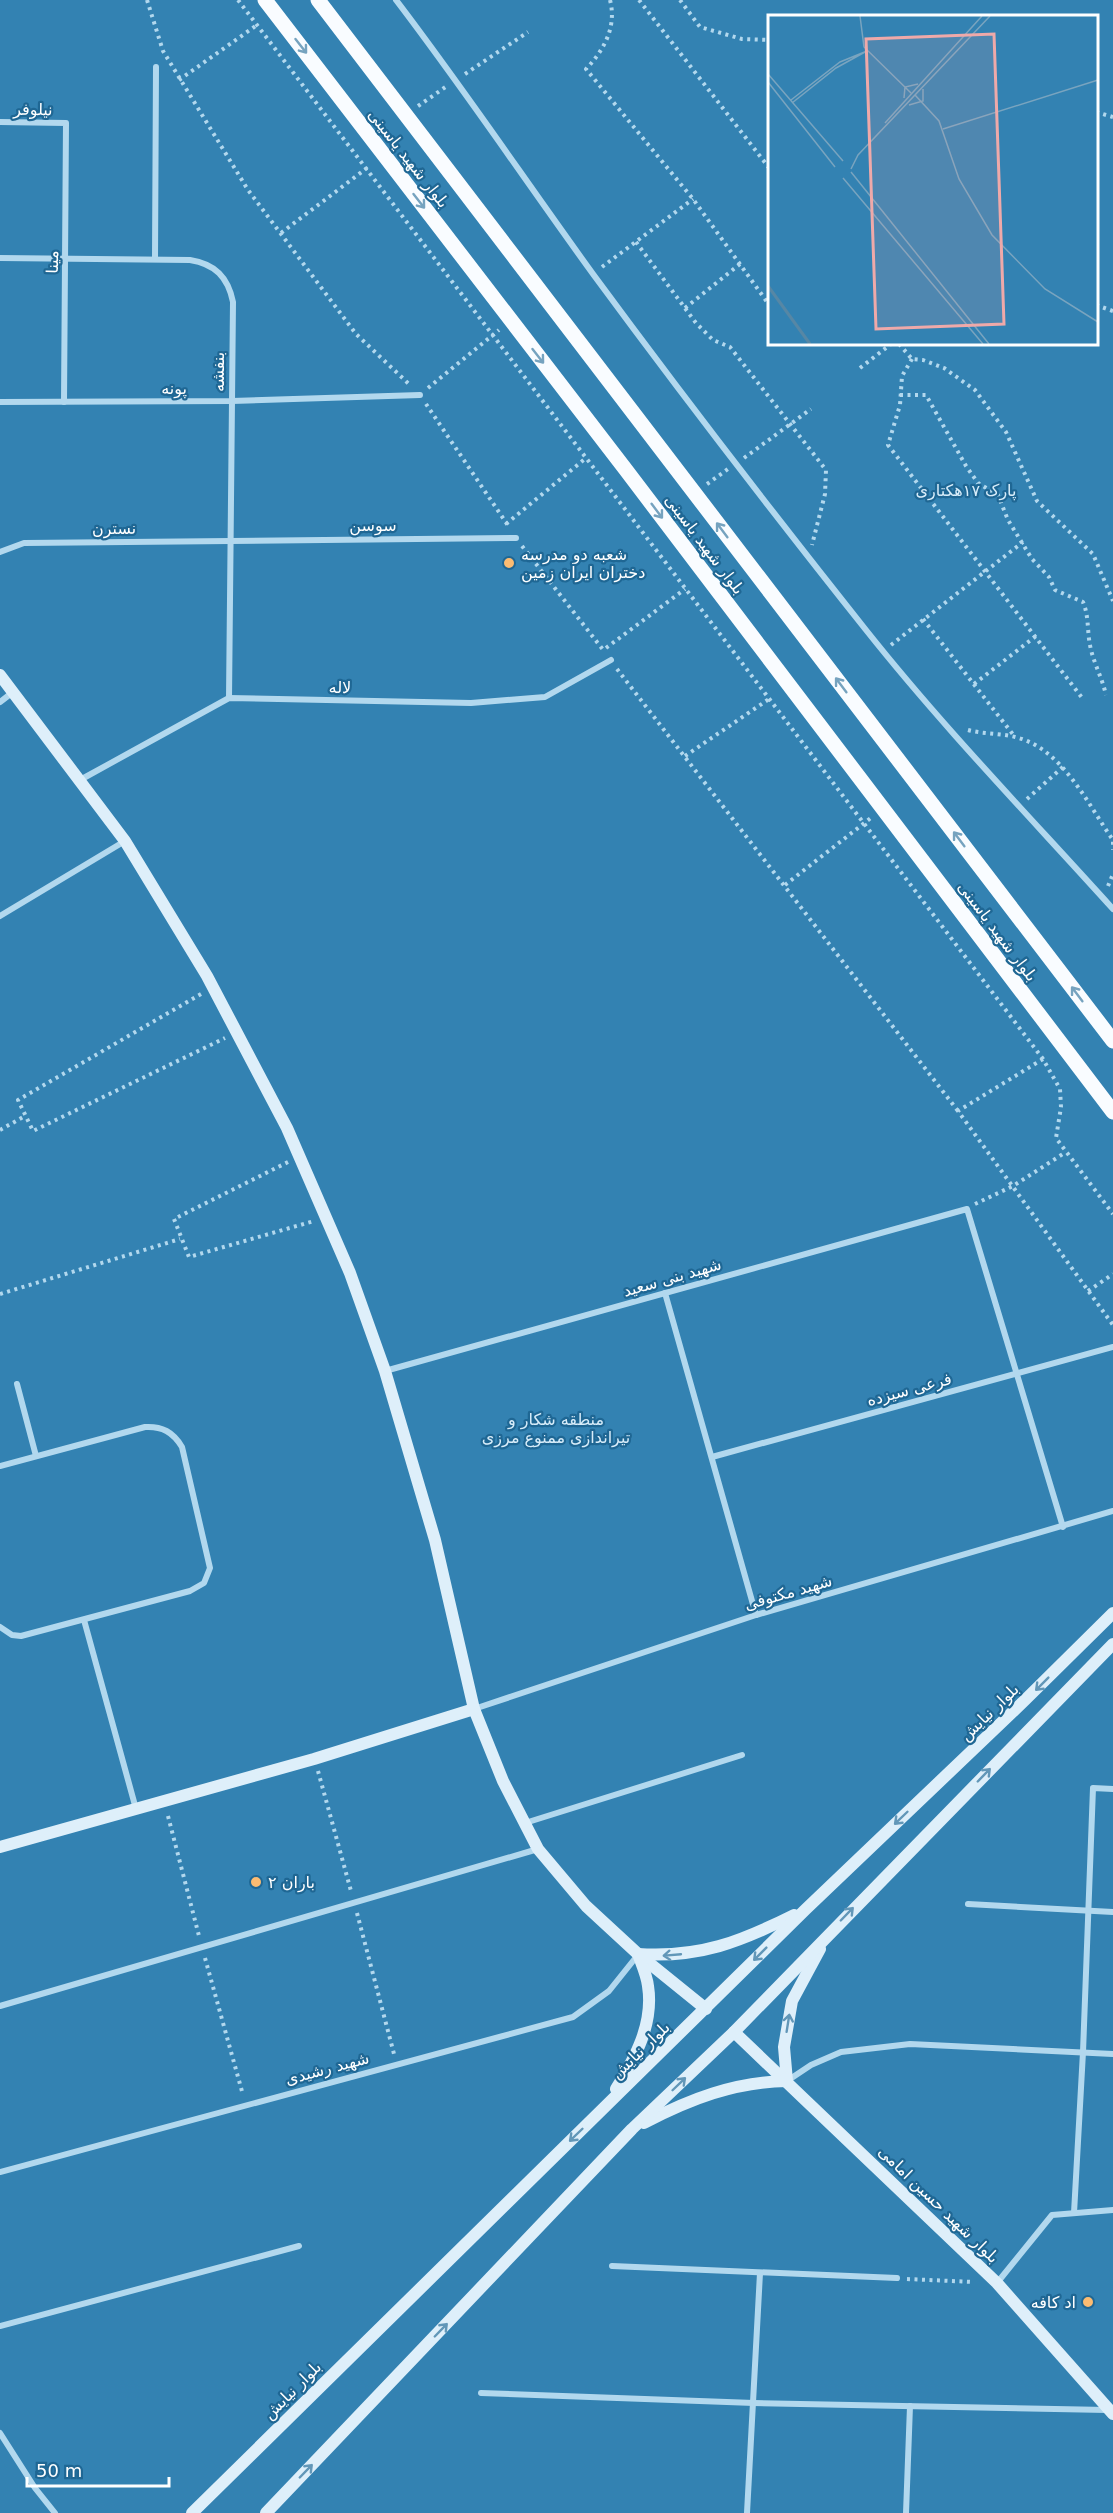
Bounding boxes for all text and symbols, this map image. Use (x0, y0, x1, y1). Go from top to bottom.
inset map (768, 15, 1098, 345)
one-way arrow (294, 38, 307, 54)
street label: نیلوفر (12, 100, 53, 120)
street label: بلوار شهید یاسینی (363, 105, 453, 212)
one-way arrow (413, 193, 426, 209)
street label: مینا (43, 250, 62, 274)
one-way arrow (532, 347, 545, 363)
street label: بنفشه (209, 352, 228, 392)
street label: پونه (161, 379, 187, 399)
park label: پارک ۱۷هکتاری (916, 481, 1016, 501)
street label: بلوار شهید یاسینی (660, 491, 748, 599)
one-way arrow (650, 502, 663, 518)
street label: سوسن (349, 516, 397, 536)
street label: نسترن (92, 519, 136, 539)
one-way arrow (716, 522, 729, 538)
place label: شعبه دو مدرسه دختران ایران زمین (521, 545, 645, 583)
marker: شعبه دو مدرسه دختران ایران زمین (502, 556, 516, 570)
one-way arrow (834, 677, 847, 693)
street label: لاله (329, 678, 351, 697)
one-way arrow (953, 832, 965, 848)
street label: بلوار شهید یاسینی (953, 878, 1041, 986)
one-way arrow (1071, 987, 1084, 1003)
street label: شهید بنی سعید (621, 1254, 724, 1302)
street label: فرعی سیزده (865, 1369, 954, 1411)
park label: منطقه شکار و تیراندازی ممنوع مرزی (482, 1410, 630, 1448)
street label: شهید مکتوفی (742, 1571, 835, 1615)
one-way arrow (1034, 1676, 1049, 1691)
street label: بلوار نیایش (956, 1680, 1023, 1746)
one-way arrow (976, 1767, 991, 1782)
one-way arrow (893, 1811, 908, 1826)
place label: باران ۲ (268, 1873, 315, 1893)
marker: باران ۲ (249, 1875, 263, 1889)
one-way arrow (840, 1907, 855, 1922)
one-way arrow (753, 1947, 768, 1961)
one-way arrow (663, 1950, 683, 1961)
one-way arrow (783, 2014, 794, 2033)
street label: بلوار نیایش (607, 2018, 674, 2084)
street label: شهید رشیدی (283, 2048, 371, 2090)
one-way arrow (671, 2077, 686, 2092)
one-way arrow (569, 2127, 584, 2142)
street label: بلوار شهید حسین امامی (874, 2142, 1003, 2268)
place label: اد کافه (1031, 2293, 1076, 2312)
marker: اد کافه (1081, 2295, 1095, 2309)
one-way arrow (433, 2322, 448, 2337)
street label: بلوار نیایش (259, 2357, 326, 2424)
scale bar (27, 2450, 170, 2488)
text: 50 m (36, 2460, 82, 2481)
one-way arrow (299, 2463, 313, 2478)

